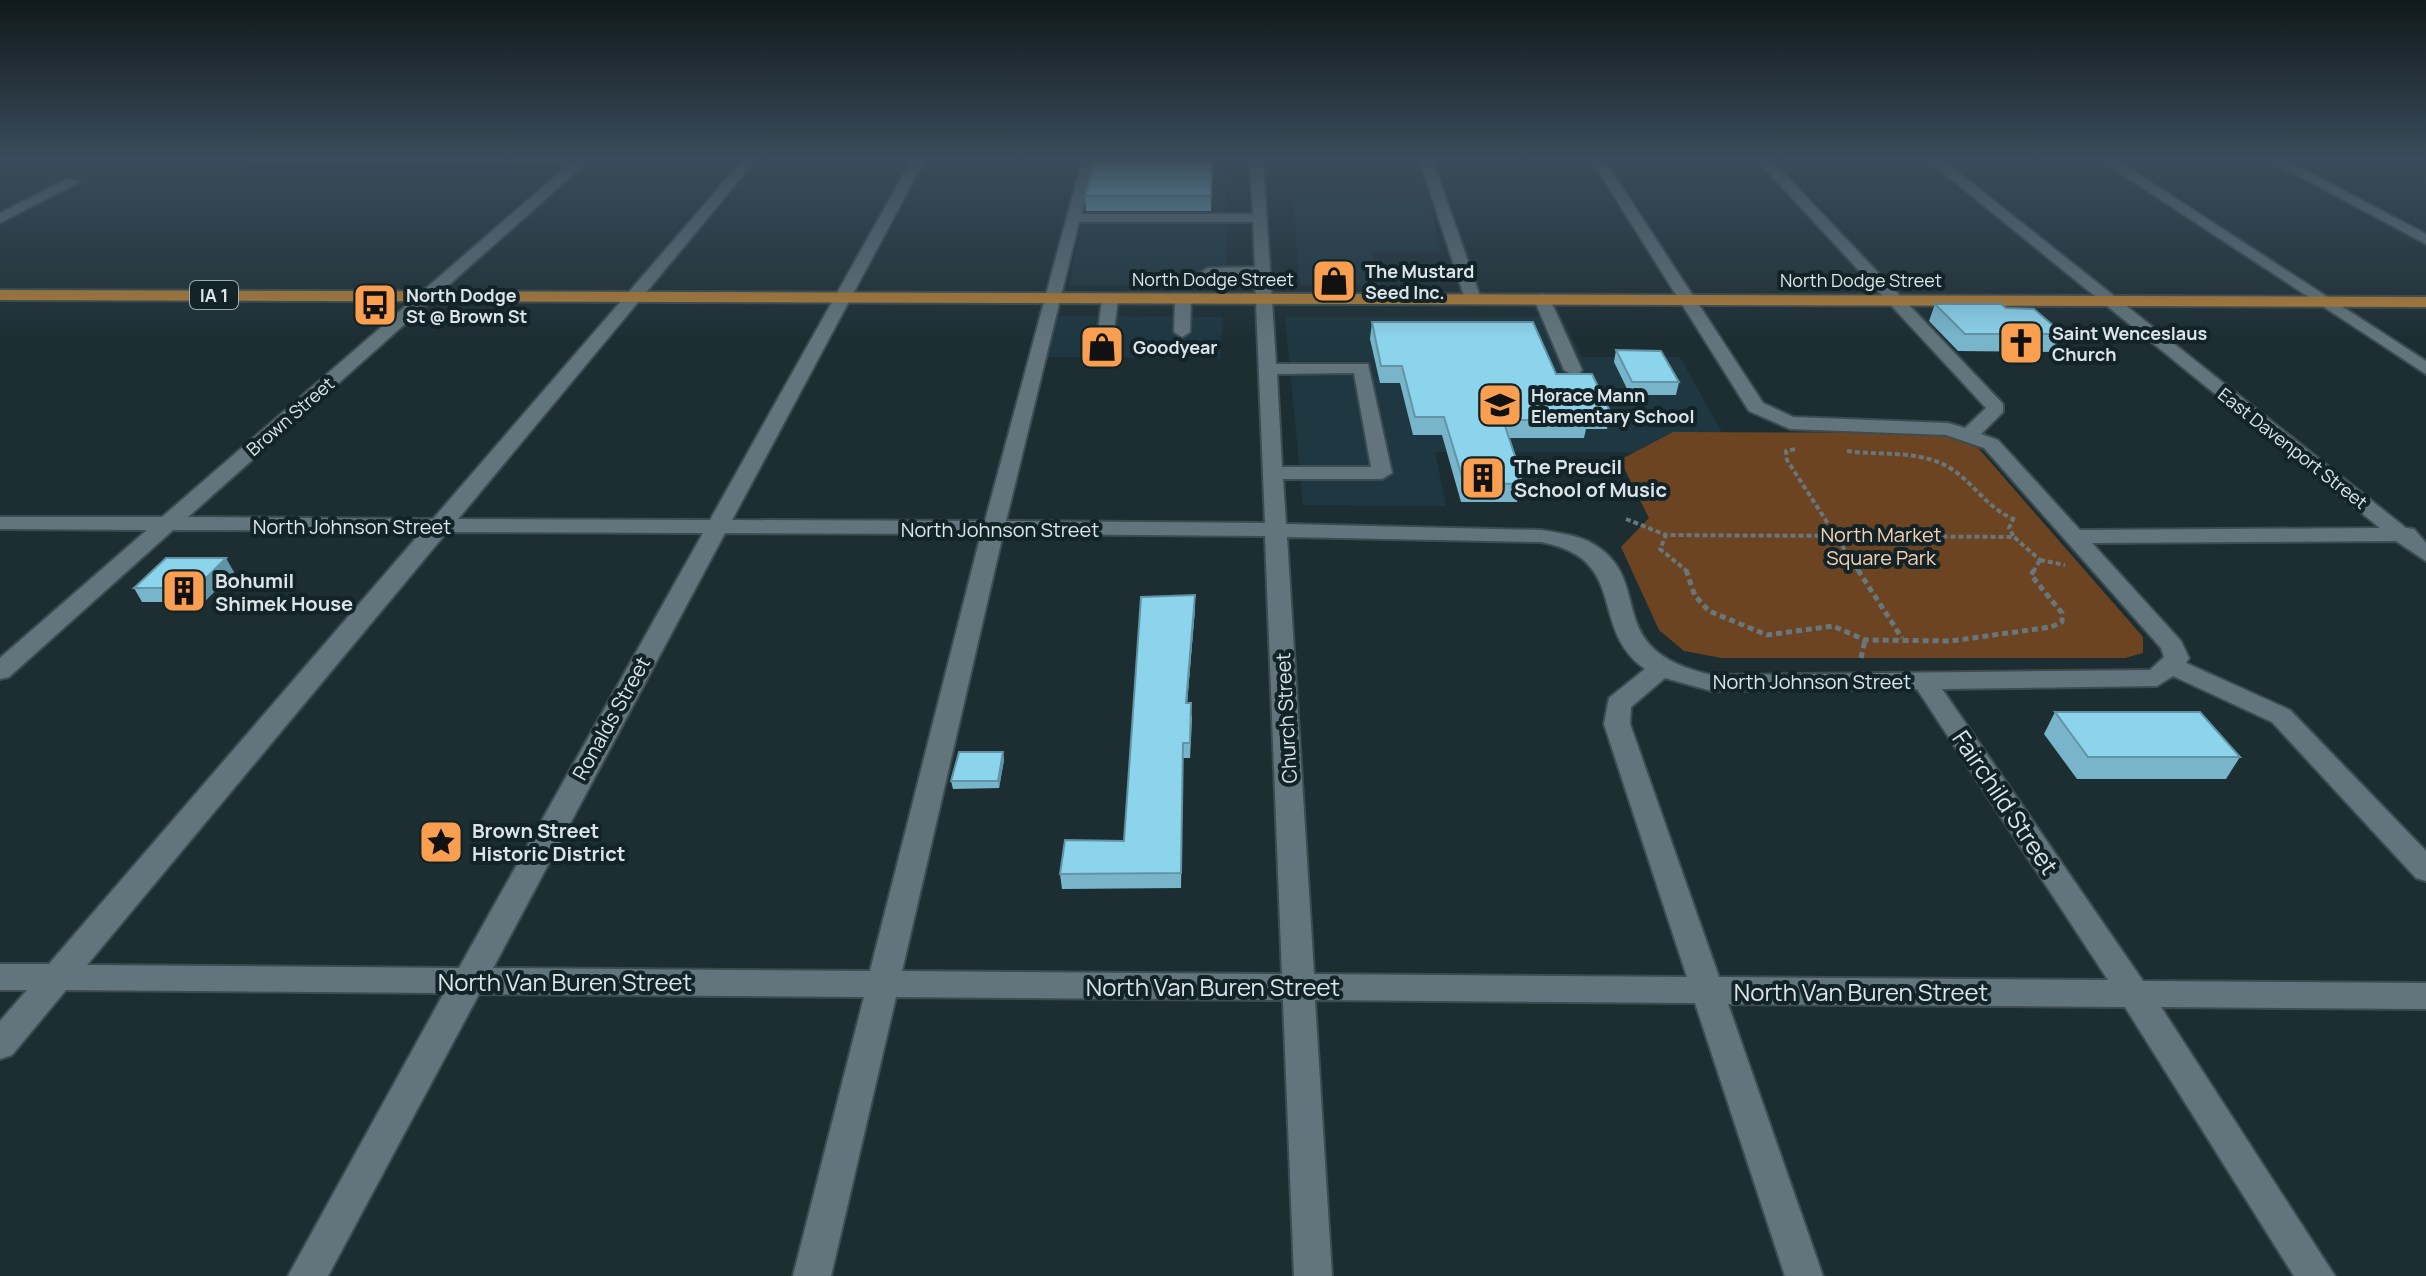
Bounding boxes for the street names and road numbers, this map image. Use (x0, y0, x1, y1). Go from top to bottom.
street label: North Dodge Street (1132, 267, 1294, 291)
street label: North Dodge Street (1780, 268, 1942, 292)
road number: IA 1 (190, 281, 238, 309)
street label: Brown Street (241, 371, 339, 461)
street label: East Davenport Street (2213, 382, 2373, 514)
street label: North Johnson Street (253, 513, 451, 540)
street label: North Johnson Street (901, 516, 1099, 543)
street label: Ronalds Street (566, 651, 656, 785)
street label: Church Street (1269, 652, 1303, 784)
street label: North Johnson Street (1713, 668, 1911, 695)
street label: Fairchild Street (1946, 723, 2066, 881)
street label: North Van Buren Street (438, 965, 692, 998)
street label: North Van Buren Street (1086, 970, 1340, 1003)
street label: North Van Buren Street (1734, 975, 1988, 1008)

